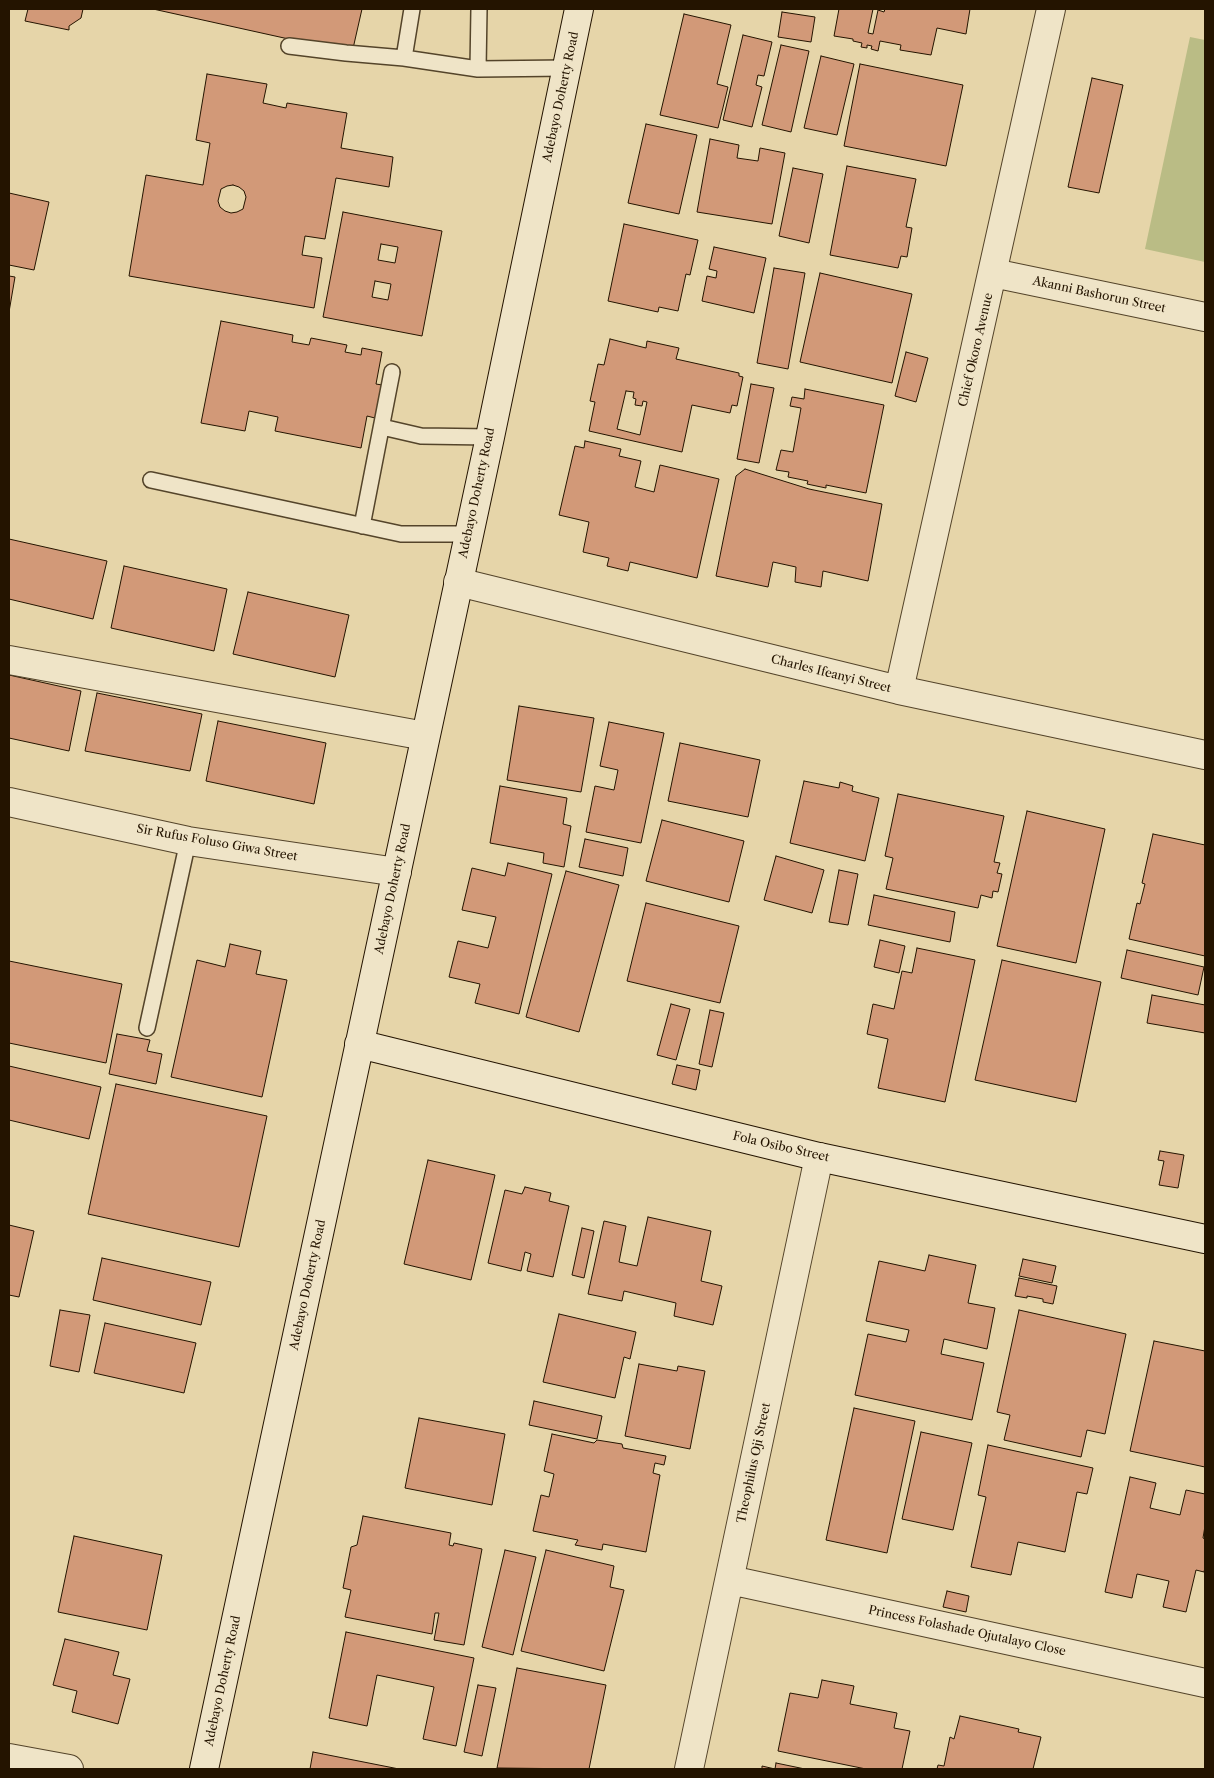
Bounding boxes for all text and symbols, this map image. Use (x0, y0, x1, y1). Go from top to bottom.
street label: Adebayo Doherty Road (540, 30, 582, 164)
street label: Akanni Bashorun Street (1031, 274, 1167, 316)
street label: Chief Okoro Avenue (956, 292, 996, 408)
street label: Adebayo Doherty Road (456, 426, 498, 560)
street label: Charles Ifeanyi Street (769, 652, 893, 696)
street label: Sir Rufus Foluso Giwa Street (135, 822, 299, 864)
street label: Adebayo Doherty Road (372, 822, 414, 956)
street label: Fola Osibo Street (731, 1129, 831, 1165)
street label: Adebayo Doherty Road (287, 1218, 329, 1352)
street label: Theophilus Oji Street (734, 1401, 774, 1525)
street label: Princess Folashade Ojutalayo Close (867, 1603, 1067, 1659)
street label: Adebayo Doherty Road (202, 1614, 244, 1748)

